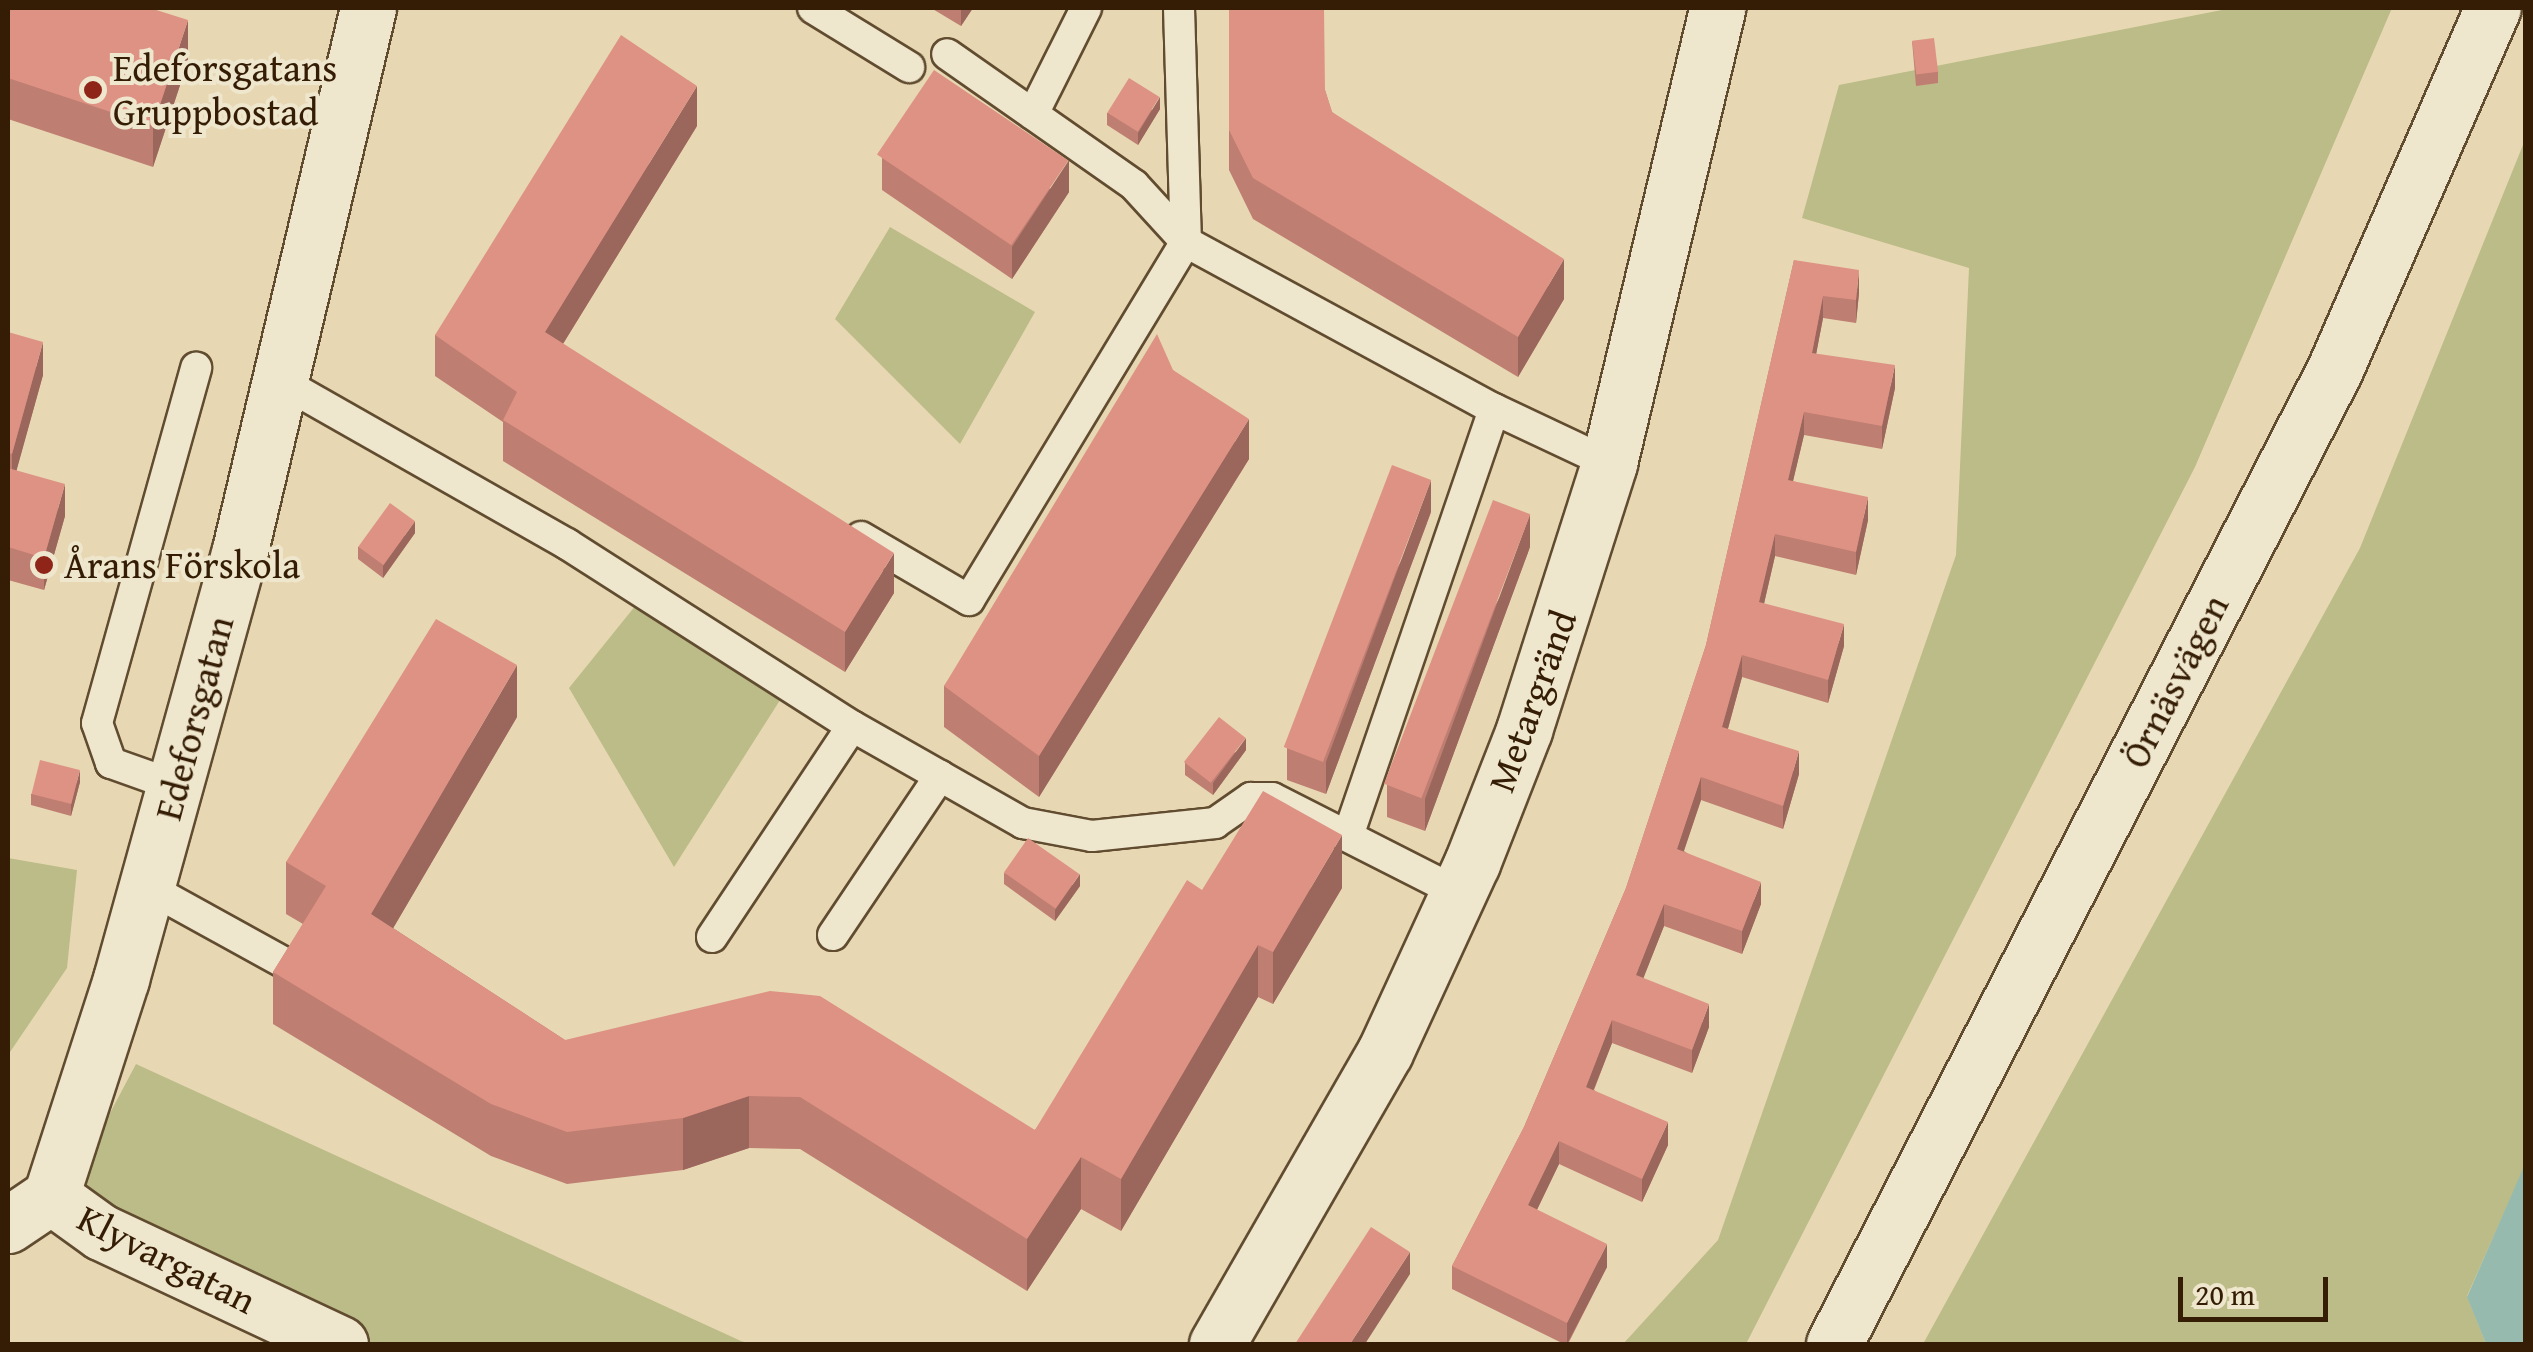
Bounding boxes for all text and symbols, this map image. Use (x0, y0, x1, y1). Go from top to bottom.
place label: Edeforsgatans Gruppbostad (113, 45, 337, 134)
marker: Edeforsgatans Gruppbostad (82, 79, 104, 101)
place label: Årans Förskola (64, 542, 300, 588)
marker: Årans Förskola (33, 554, 55, 576)
street label: Örnäsvägen (2112, 587, 2238, 775)
street label: Metargränd (1478, 604, 1586, 798)
street label: Edeforsgatan (145, 611, 243, 825)
street label: Klyvargatan (70, 1195, 264, 1323)
scale bar (2183, 1257, 2333, 1319)
text: 20 m (2195, 1272, 2255, 1316)

